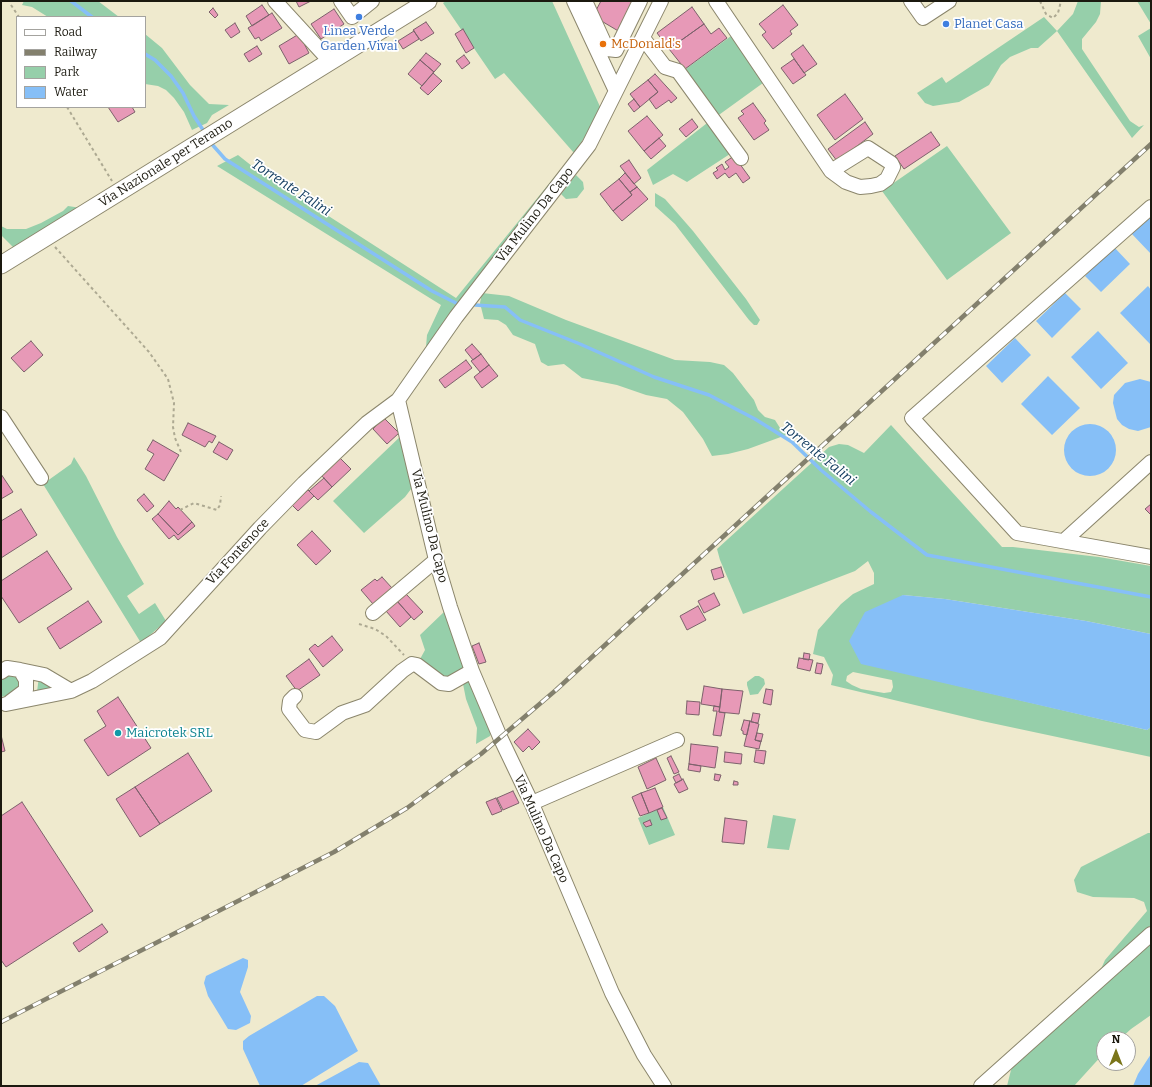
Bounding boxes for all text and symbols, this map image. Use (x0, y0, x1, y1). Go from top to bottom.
marker: Linea Verde Garden Vivai (354, 12, 364, 22)
legend (16, 16, 146, 108)
place label: Planet Casa (954, 16, 1023, 32)
marker: Planet Casa (941, 19, 951, 29)
place label: Linea Verde Garden Vivai (320, 23, 398, 54)
text: Road (54, 25, 82, 39)
place label: McDonald's (611, 36, 681, 52)
marker: McDonald's (598, 39, 608, 49)
text: Railway (54, 45, 97, 59)
text: Park (54, 65, 79, 79)
text: Water (54, 85, 88, 99)
street label: Via Nazionale per Teramo (96, 115, 236, 211)
water label: Torrente Falini (248, 156, 334, 220)
street label: Via Mulino Da Capo (493, 164, 577, 266)
water label: Torrente Falini (777, 419, 859, 489)
street label: Via Mulino Da Capo (407, 468, 451, 584)
street label: Via Fontenoce (203, 516, 273, 588)
place label: Maicrotek SRL (126, 725, 213, 741)
marker: Maicrotek SRL (113, 728, 123, 738)
street label: Via Mulino Da Capo (510, 773, 572, 885)
north arrow (1096, 1031, 1136, 1071)
text: N (1112, 1033, 1120, 1046)

